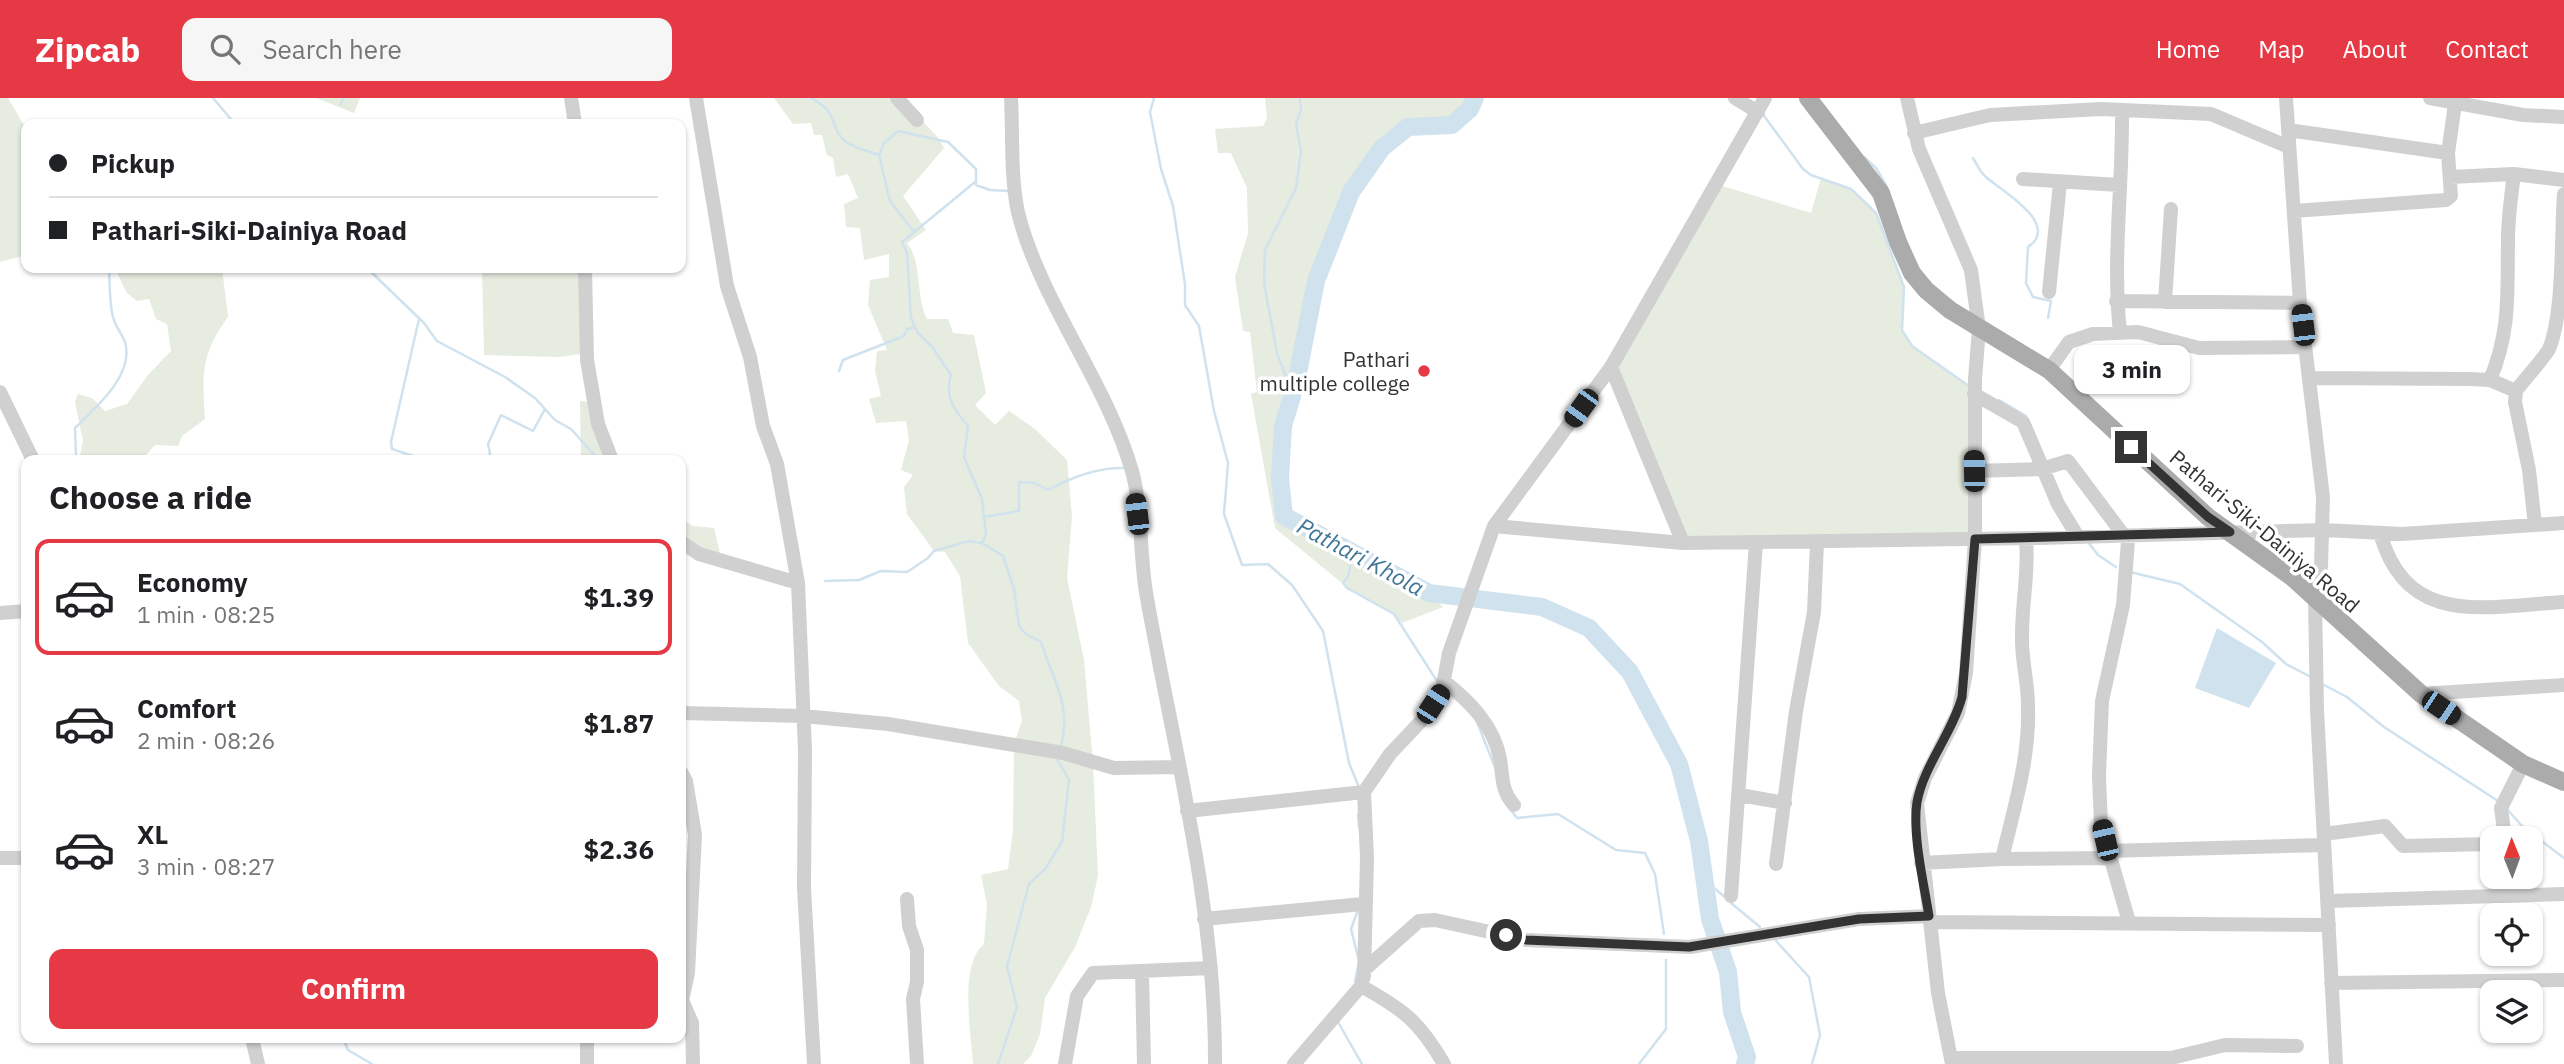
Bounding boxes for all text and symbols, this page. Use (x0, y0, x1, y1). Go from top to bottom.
search box (182, 18, 672, 81)
text: Zipcab (35, 28, 140, 71)
icon: search (206, 30, 244, 68)
text: Search here (262, 32, 402, 66)
text: Home (2156, 33, 2220, 65)
text: Map (2258, 33, 2304, 65)
text: About (2342, 33, 2407, 65)
text: Contact (2445, 33, 2529, 65)
text: Pickup (91, 146, 175, 180)
text: Pathari-Siki-Dainiya Road (91, 213, 407, 247)
car (2291, 303, 2316, 347)
place label: Pathari multiple college (1260, 345, 1410, 397)
callout: 3 min (2073, 345, 2189, 394)
text: 3 min (2102, 354, 2162, 384)
marker: Pathari multiple college (1416, 363, 1432, 379)
car (1561, 385, 1602, 431)
route end (2115, 431, 2147, 463)
street label: Pathari-Siki-Dainiya Road (2164, 443, 2366, 619)
car (1964, 450, 1985, 492)
text: Choose a ride (49, 476, 252, 518)
car (1125, 492, 1150, 536)
water label: Pathari Khola (1292, 510, 1430, 602)
text: Economy (137, 565, 248, 599)
icon: car (53, 566, 116, 629)
text: $1.39 (584, 580, 654, 614)
text: 1 min · 08:25 (137, 599, 275, 629)
car (1413, 681, 1454, 727)
car (2418, 688, 2465, 728)
text: Comfort (137, 691, 236, 725)
icon: car (53, 692, 116, 755)
text: $1.87 (584, 706, 654, 740)
text: 2 min · 08:26 (137, 725, 275, 755)
text: XL (137, 817, 168, 851)
car (2091, 817, 2120, 863)
icon: car (53, 818, 116, 881)
north arrow (2480, 826, 2543, 889)
map controls (2480, 826, 2543, 1043)
text: $2.36 (584, 832, 654, 866)
text: 3 min · 08:27 (137, 851, 275, 881)
button: locate (2480, 903, 2543, 966)
route start (1490, 919, 1522, 951)
button: Confirm (49, 949, 658, 1029)
button: layers (2480, 980, 2543, 1043)

